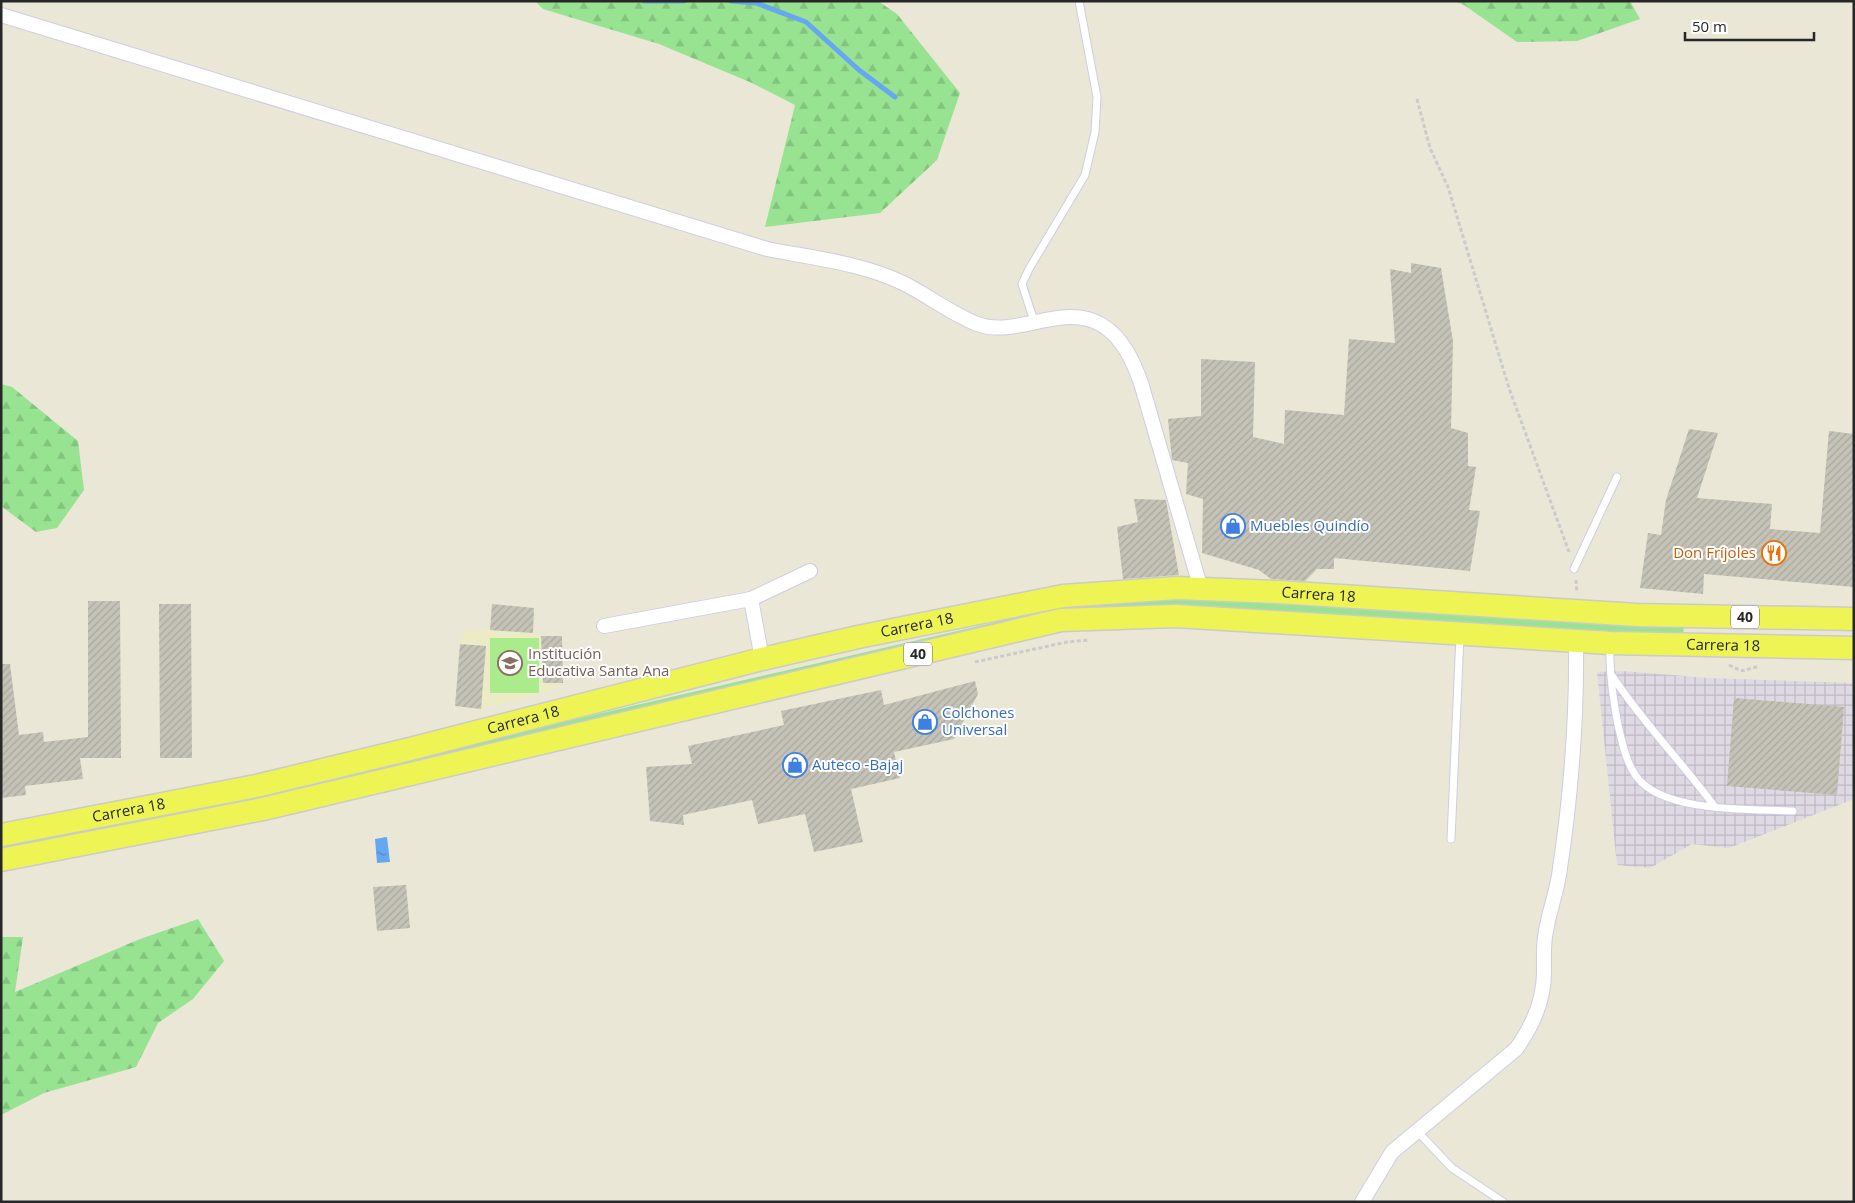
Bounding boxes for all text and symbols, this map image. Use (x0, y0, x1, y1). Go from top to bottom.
scale bar (1685, 10, 1814, 42)
text: 50 m (1692, 16, 1727, 36)
shop icon: Muebles Quindío (1220, 513, 1246, 539)
place label: Muebles Quindío (1250, 515, 1369, 535)
restaurant icon: Don Fríjoles (1761, 540, 1787, 566)
place label: Don Fríjoles (1673, 542, 1756, 562)
street label: Carrera 18 (1281, 581, 1356, 606)
road number: 40 (1731, 606, 1759, 628)
street label: Carrera 18 (879, 607, 955, 641)
street label: Carrera 18 (1686, 634, 1760, 655)
road number: 40 (904, 642, 932, 666)
place label: Institución Educativa Santa Ana (528, 643, 669, 680)
school or university icon: Institución Educativa Santa Ana (497, 650, 523, 676)
street label: Carrera 18 (485, 700, 561, 738)
place label: Colchones Universal (942, 702, 1014, 739)
shop icon: Colchones Universal (912, 709, 938, 735)
shop icon: Auteco -Bajaj (782, 752, 808, 778)
place label: Auteco -Bajaj (812, 754, 903, 774)
street label: Carrera 18 (90, 793, 167, 826)

